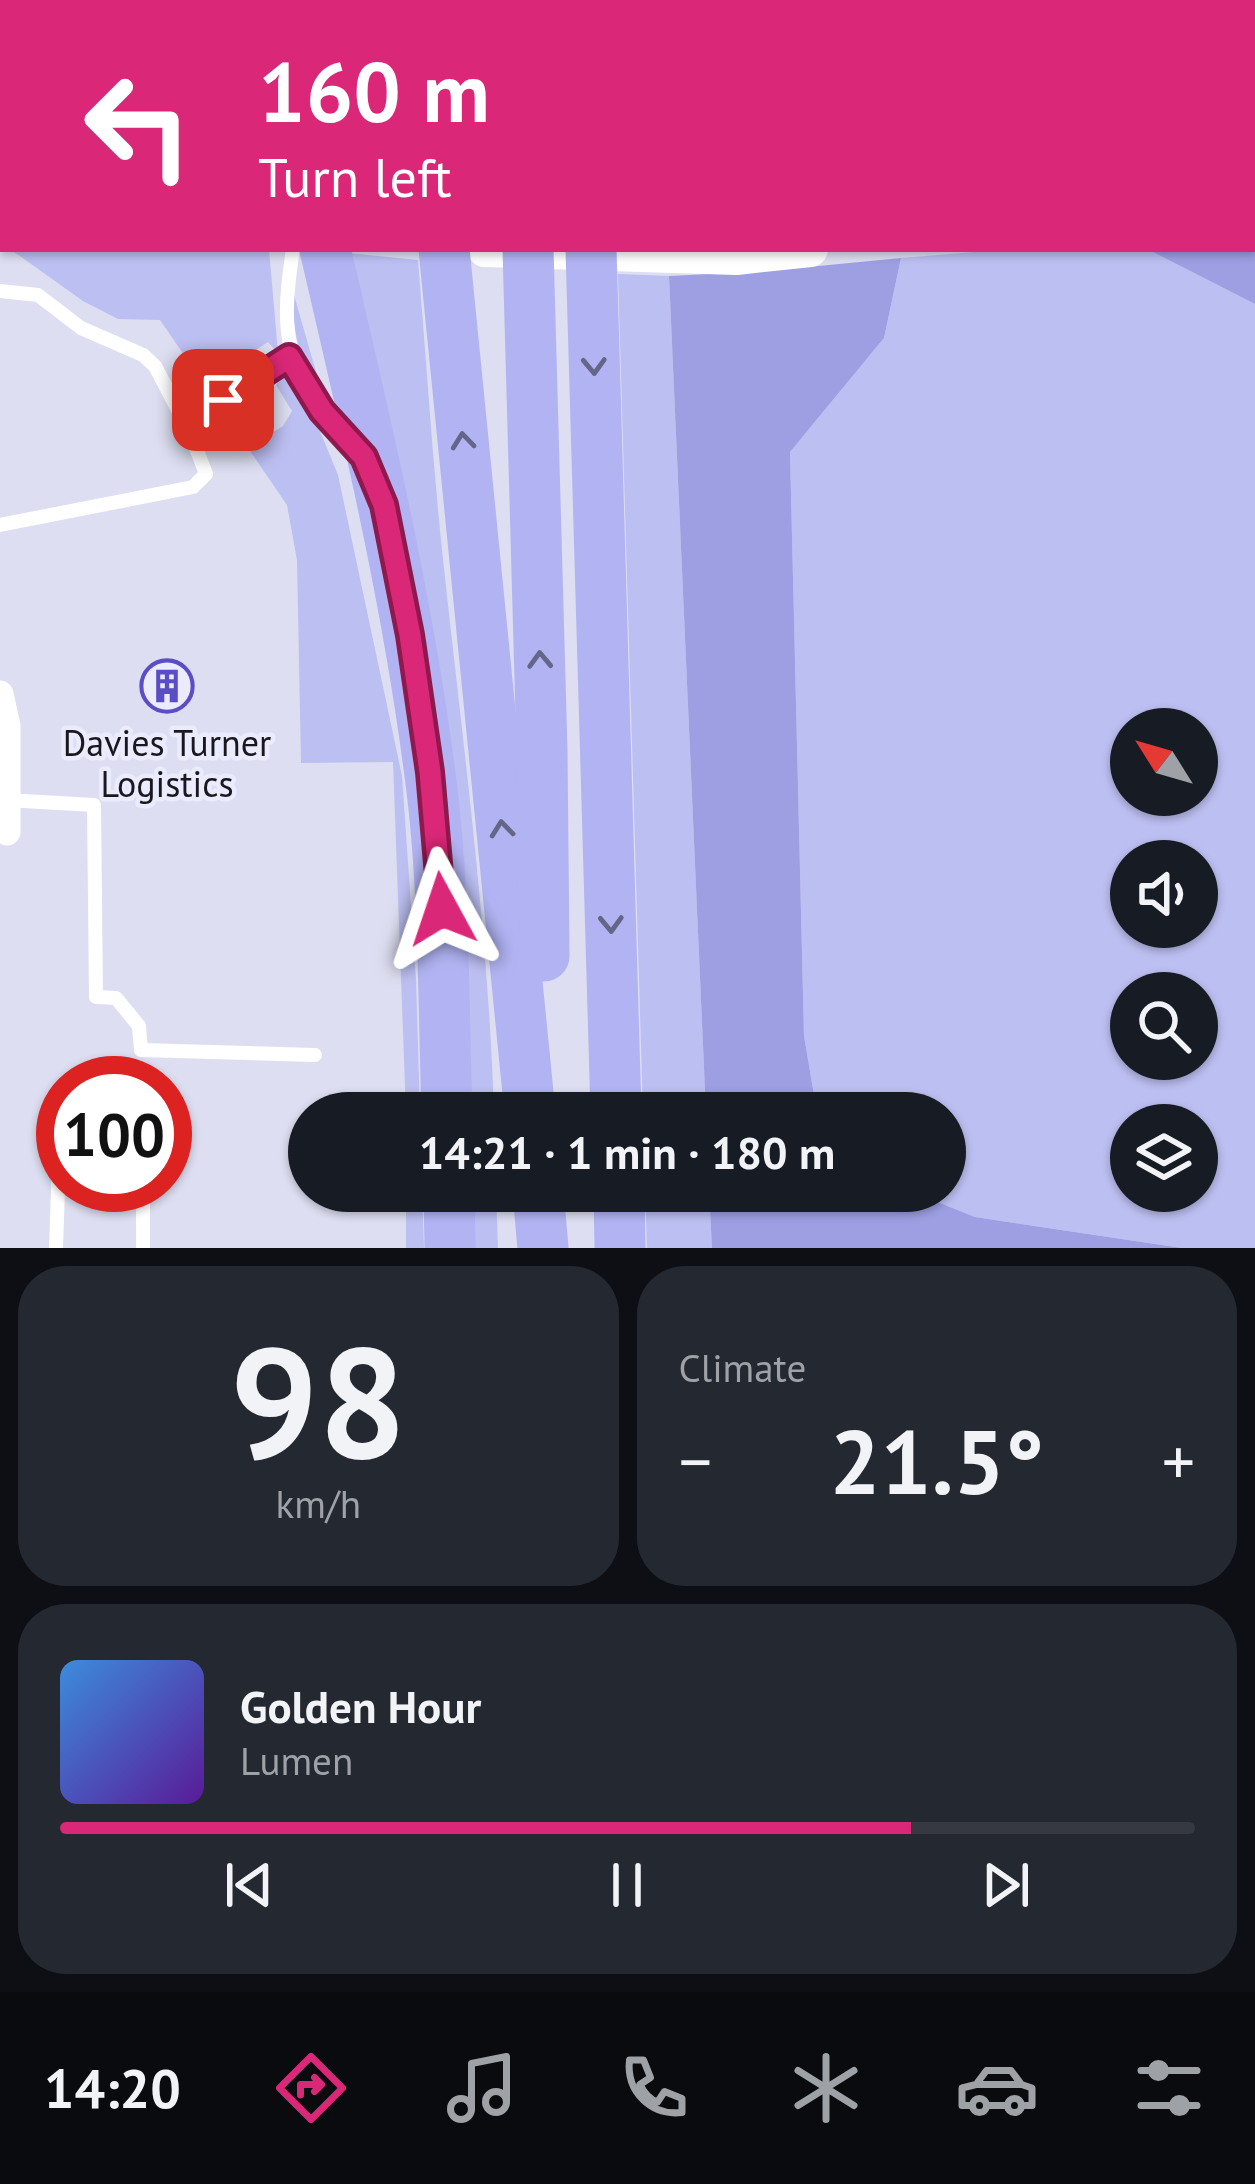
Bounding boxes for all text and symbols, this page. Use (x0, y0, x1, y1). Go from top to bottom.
text: 160 m (258, 36, 490, 145)
icon: left (60, 48, 216, 204)
text: Turn left (258, 142, 452, 212)
pin (172, 349, 274, 451)
one-way arrow (581, 357, 607, 376)
icon: arrive (190, 367, 256, 433)
one-way arrow (451, 431, 476, 450)
one-way arrow (527, 650, 553, 669)
building icon: Davies Turner Logistics (139, 658, 195, 714)
north arrow (1110, 708, 1218, 816)
map controls (1110, 708, 1218, 1212)
place label: Davies Turner Logistics (63, 719, 271, 807)
one-way arrow (490, 820, 515, 839)
button: sound (1110, 840, 1218, 948)
position arrow (379, 846, 505, 972)
one-way arrow (597, 915, 623, 934)
button: search (1110, 972, 1218, 1080)
speed limit sign: 100 (36, 1056, 192, 1212)
button: layers (1110, 1104, 1218, 1212)
text: 14:21 · 1 min · 180 m (419, 1123, 835, 1181)
text: 98 (230, 1299, 407, 1501)
text: Climate (679, 1342, 806, 1393)
text: 21.5° (829, 1402, 1044, 1519)
text: − (679, 1418, 712, 1503)
text: + (1162, 1418, 1195, 1503)
text: km/h (276, 1478, 361, 1529)
text: Golden Hour (240, 1677, 481, 1735)
text: Lumen (240, 1735, 353, 1786)
icon: previous (216, 1852, 282, 1918)
icon: pause (594, 1852, 660, 1918)
icon: next (973, 1852, 1039, 1918)
icon: directions (269, 2046, 353, 2130)
icon: music (440, 2046, 524, 2130)
icon: phone (612, 2046, 696, 2130)
icon: climate (784, 2046, 868, 2130)
icon: car (955, 2046, 1039, 2130)
icon: filters (1127, 2046, 1211, 2130)
text: 14:20 (44, 2053, 181, 2123)

